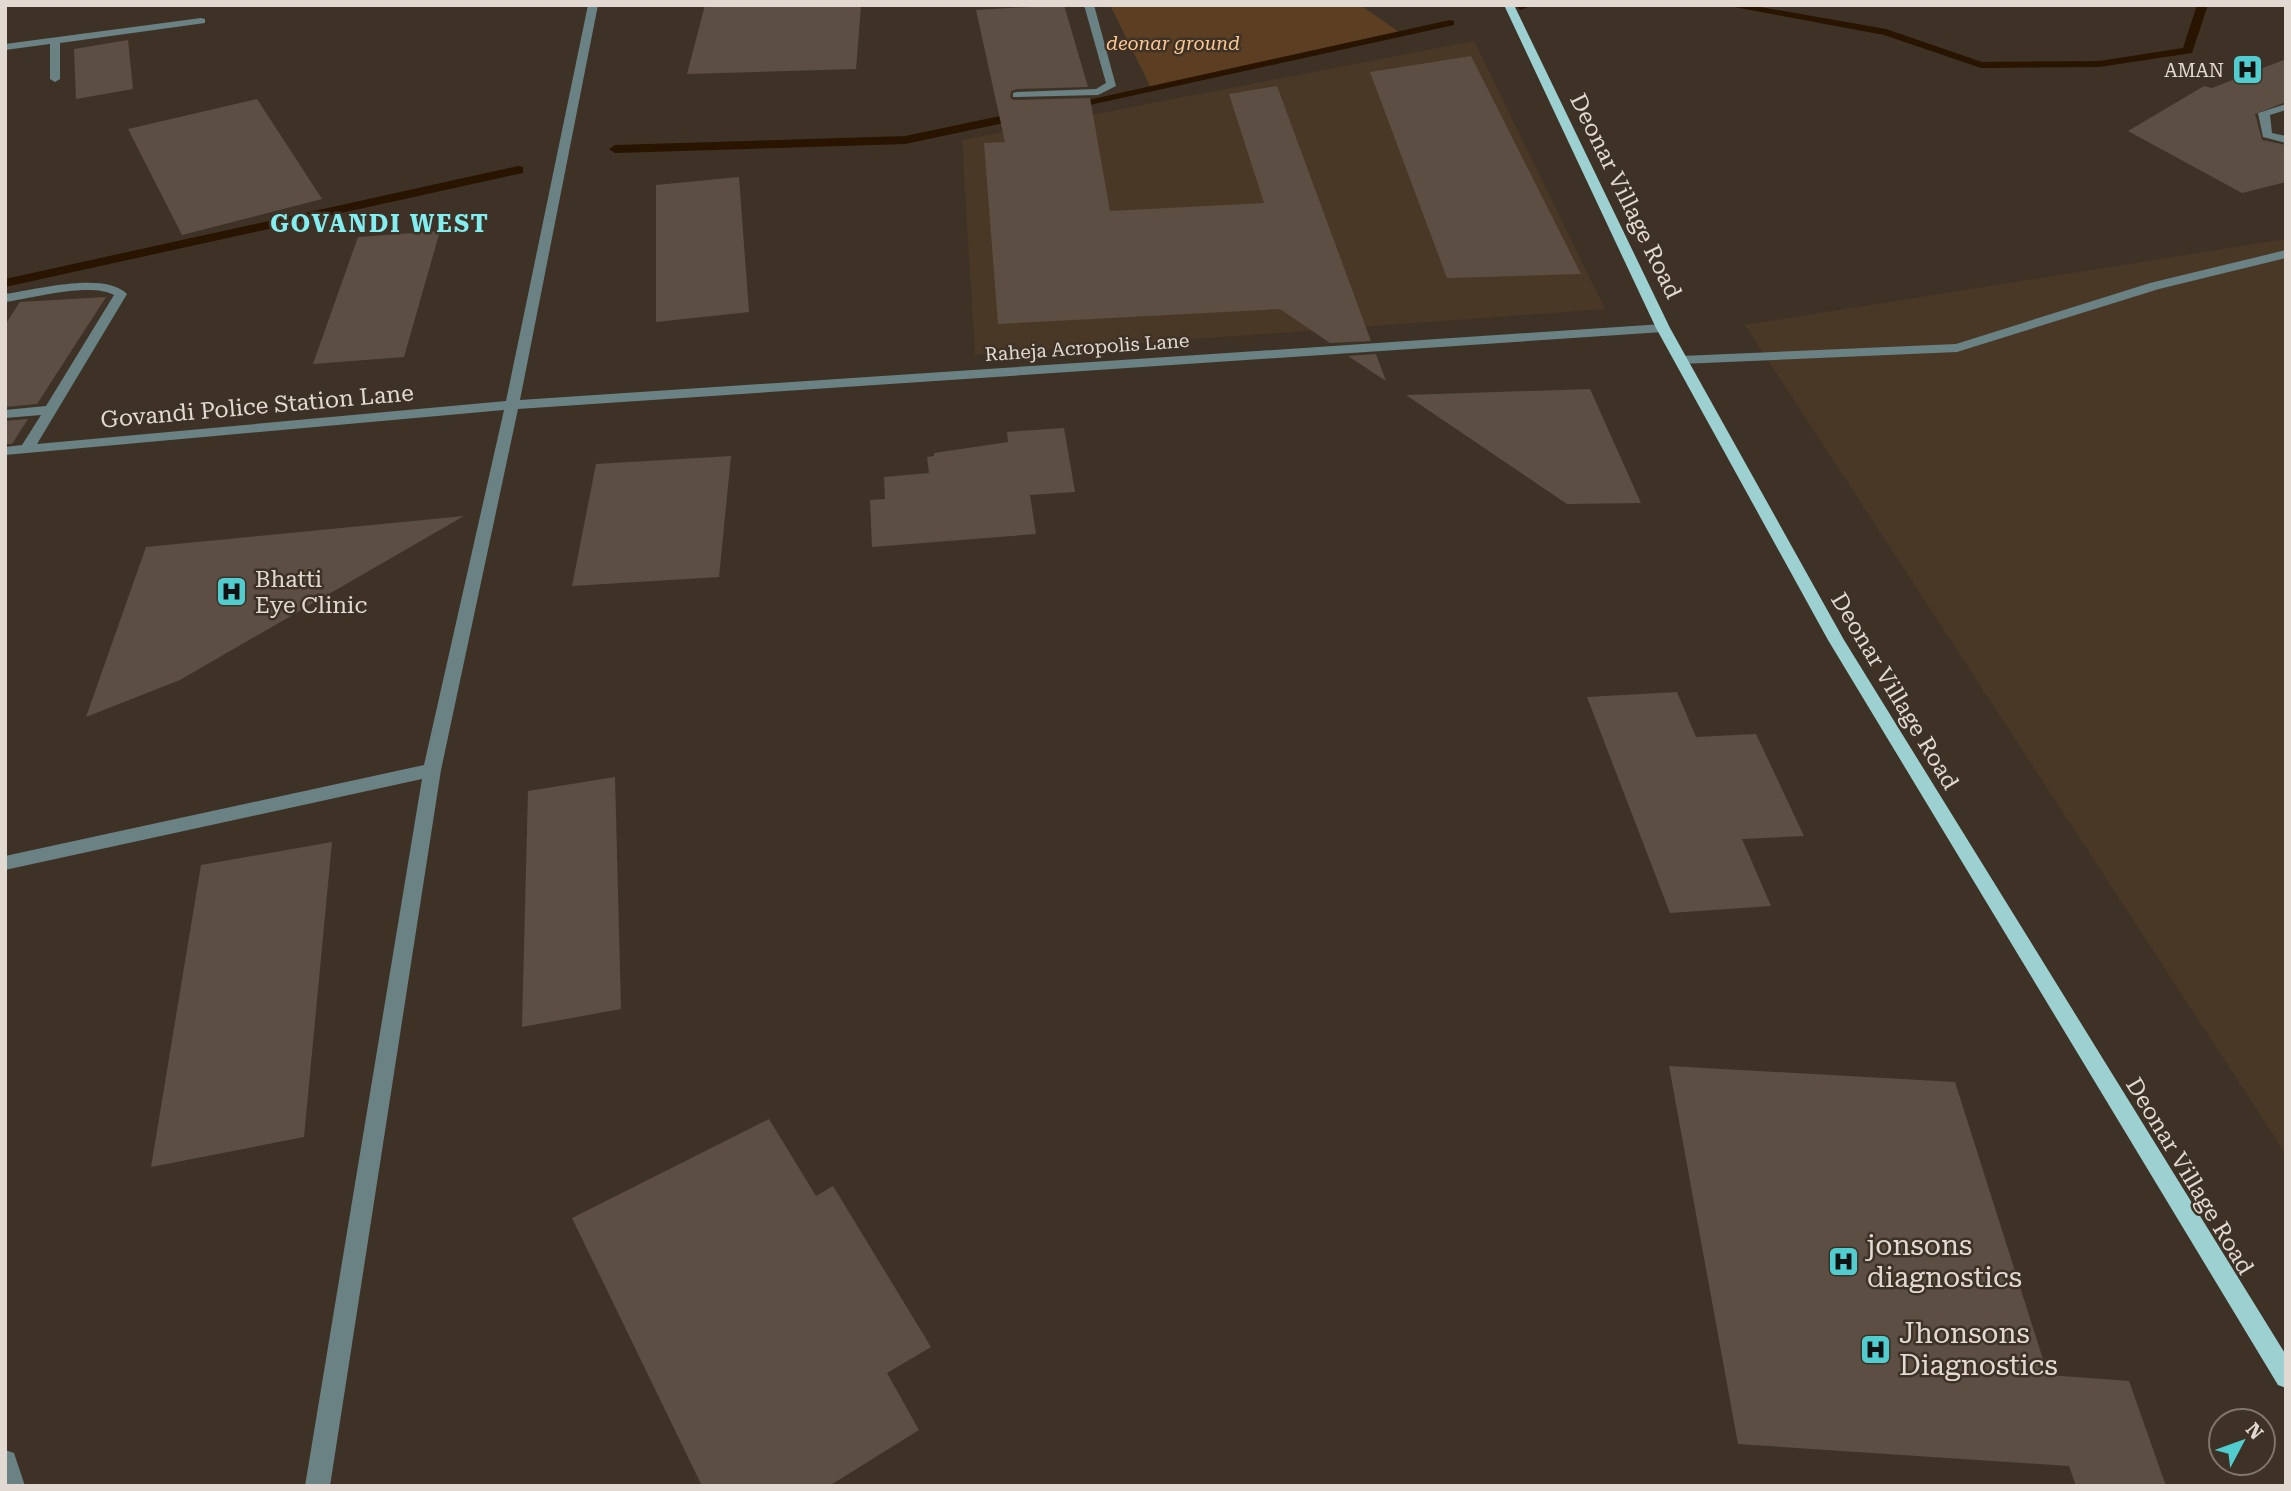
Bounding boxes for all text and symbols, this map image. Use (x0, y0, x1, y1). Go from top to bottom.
park label: deonar ground (1106, 32, 1240, 55)
hospital icon: AMAN (2230, 53, 2264, 87)
place label: AMAN (2164, 59, 2224, 82)
street label: Deonar Village Road (1564, 89, 1687, 303)
district label: GOVANDI WEST (270, 210, 490, 238)
street label: Raheja Acropolis Lane (984, 329, 1190, 366)
street label: Govandi Police Station Lane (99, 379, 415, 434)
place label: Bhatti Eye Clinic (255, 566, 367, 619)
hospital icon: Bhatti Eye Clinic (215, 575, 249, 609)
street label: Deonar Village Road (1825, 588, 1964, 795)
street label: Deonar Village Road (2120, 1073, 2259, 1280)
place label: jonsons diagnostics (1865, 1229, 2022, 1294)
hospital icon: jonsons diagnostics (1827, 1244, 1861, 1278)
place label: Jhonsons Diagnostics (1899, 1317, 2058, 1382)
hospital icon: Jhonsons Diagnostics (1859, 1332, 1893, 1366)
north arrow (2207, 1407, 2277, 1477)
text: N (2241, 1418, 2268, 1445)

